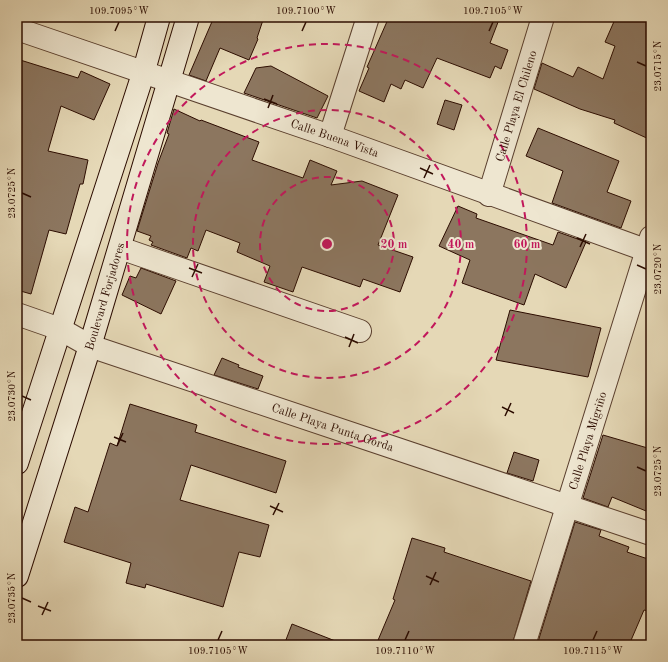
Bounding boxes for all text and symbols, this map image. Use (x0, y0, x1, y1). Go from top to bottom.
text: 109.7095°W (89, 6, 149, 16)
text: 109.7100°W (276, 6, 336, 16)
text: 109.7105°W (463, 6, 523, 16)
text: 23.0715°N (653, 40, 663, 92)
street label: Calle Playa El Chileno (494, 49, 540, 163)
street label: Calle Buena Vista (289, 118, 380, 160)
text: 23.0725°N (7, 167, 17, 219)
centre of rings (320, 237, 334, 251)
text: 20 m (381, 239, 408, 251)
text: 40 m (448, 239, 475, 251)
text: 60 m (514, 239, 541, 251)
street label: Boulevard Forjadores (84, 241, 127, 352)
text: 23.0720°N (653, 243, 663, 295)
text: 23.0730°N (7, 370, 17, 422)
street label: Calle Playa Migriño (568, 390, 609, 492)
street label: Calle Playa Punta Gorda (270, 402, 395, 454)
text: 23.0725°N (653, 445, 663, 497)
text: 23.0735°N (7, 572, 17, 624)
text: 109.7105°W (188, 646, 248, 656)
text: 109.7110°W (375, 646, 435, 656)
text: 109.7115°W (563, 646, 623, 656)

